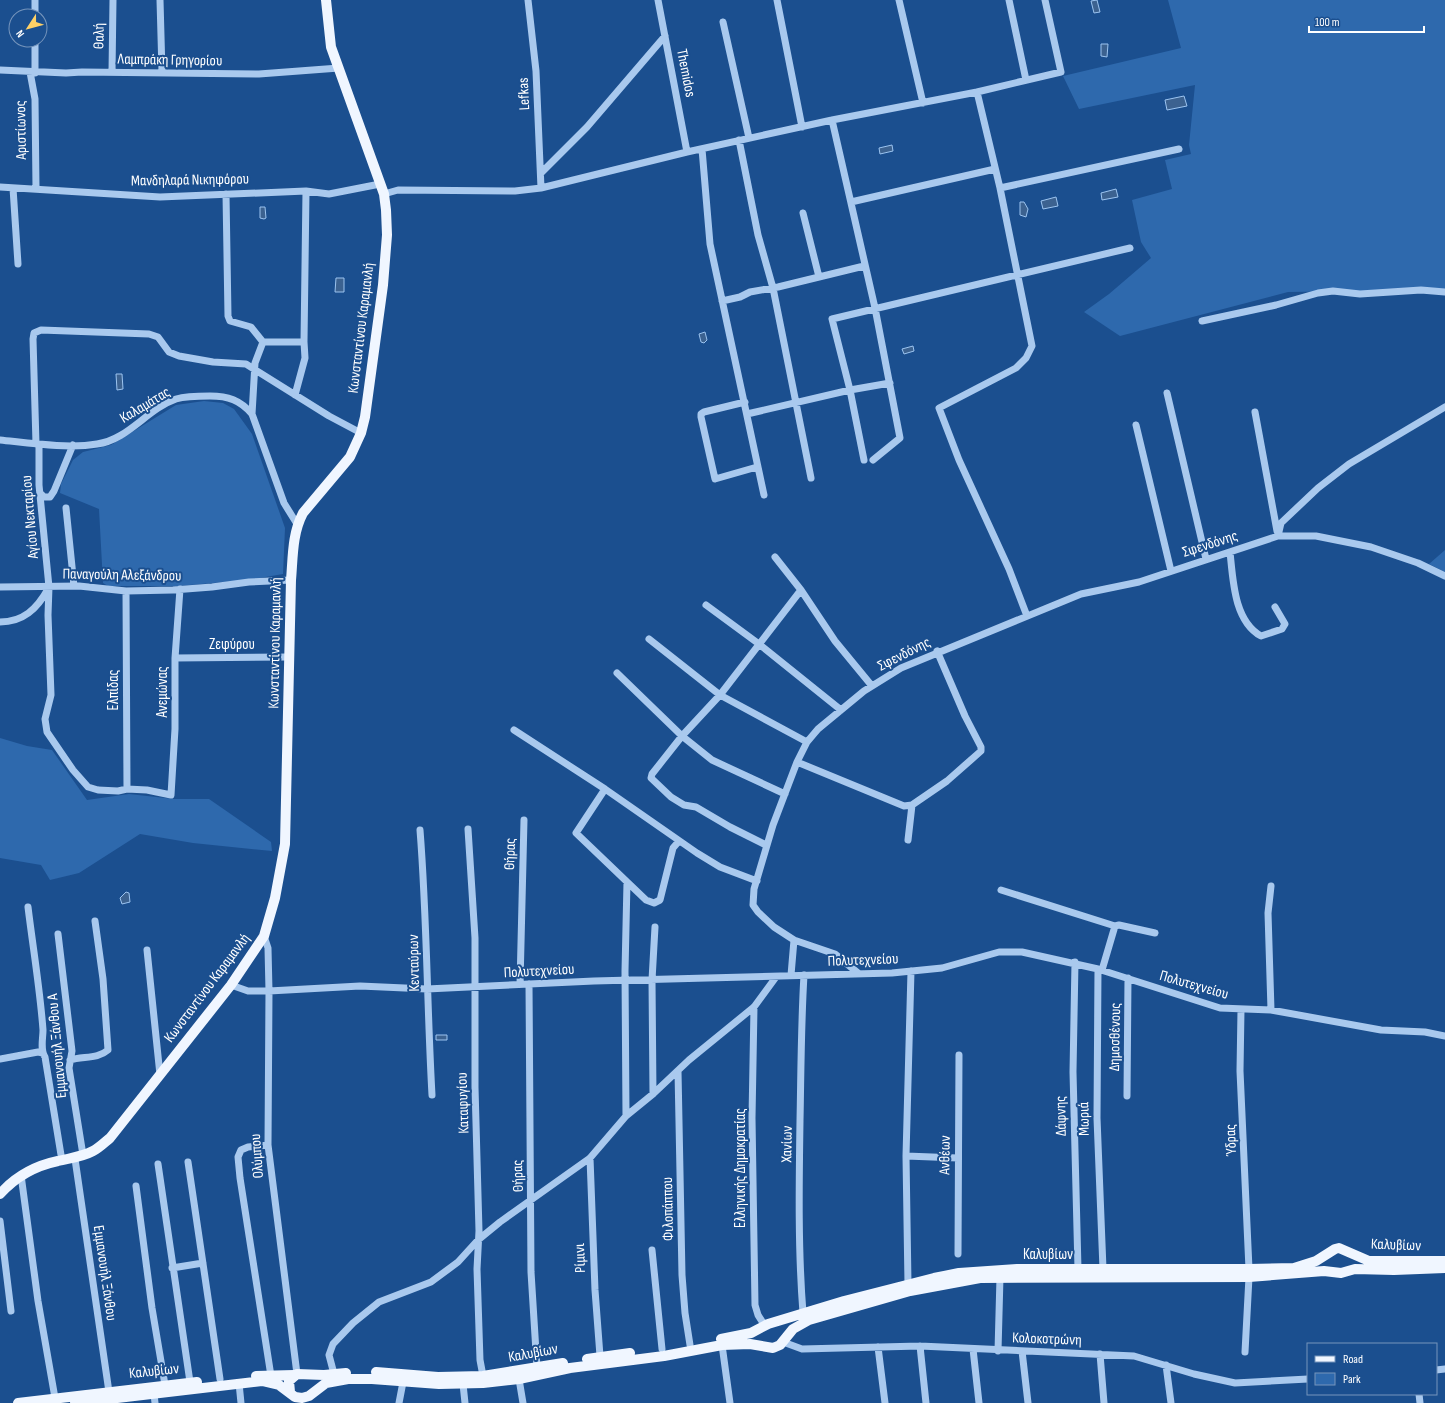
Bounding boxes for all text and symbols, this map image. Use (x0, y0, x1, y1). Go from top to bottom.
north arrow (8, 8, 48, 48)
scale bar (1309, 8, 1424, 34)
text: 100 m (1315, 15, 1340, 30)
street label: Θαλή (89, 23, 109, 49)
text: N (13, 27, 27, 40)
street label: Themidos (672, 47, 700, 99)
street label: Λαμπράκη Γρηγορίου (117, 50, 222, 70)
street label: Lefkas (514, 77, 534, 111)
street label: Αριστίωνος (11, 100, 31, 161)
street label: Μανδηλαρά Νικηφόρου (131, 169, 249, 191)
street label: Κωνσταντίνου Καραμανλή (344, 262, 378, 394)
street label: Καλαμάτας (116, 383, 174, 427)
street label: Αγίου Νεκταρίου (17, 475, 43, 560)
street label: Σφενδόνης (1180, 526, 1240, 562)
street label: Παναγούλη Αλεξάνδρου (62, 564, 182, 586)
street label: Κωνσταντίνου Καραμανλή (264, 577, 286, 709)
street label: Σφενδόνης (874, 633, 934, 675)
street label: Ζεφύρου (209, 635, 255, 654)
street label: Ανεμώνας (153, 666, 172, 719)
street label: Ελπίδας (104, 670, 123, 710)
street label: Θήρας (500, 837, 520, 870)
street label: Κωνσταντίνου Καραμανλή (160, 930, 254, 1046)
street label: Κενταύρων (404, 934, 424, 992)
street label: Πολυτεχνείου (827, 949, 899, 971)
street label: Πολυτεχνείου (503, 960, 575, 982)
street label: Πολυτεχνείου (1157, 966, 1231, 1004)
street label: Εμμανουήλ Ξάνθου Α (43, 992, 71, 1099)
street label: Δημοσθένους (1105, 1002, 1125, 1071)
street label: Καταφυγίου (452, 1072, 474, 1134)
street label: Δάφνης (1051, 1096, 1071, 1136)
street label: Μωριά (1074, 1101, 1094, 1136)
street label: Ελληνικής Δημοκρατίας (731, 1108, 750, 1228)
street label: Ύδρας (1221, 1124, 1241, 1157)
street label: Χανίων (777, 1125, 797, 1163)
street label: Ολύμπου (246, 1133, 268, 1179)
street label: Ανθέων (935, 1135, 955, 1176)
street label: Θήρας (508, 1159, 528, 1192)
street label: Φιλοπάππου (658, 1177, 678, 1241)
street label: Εμμανουήλ Ξάνθου (89, 1224, 121, 1322)
street label: Καλυβίων (1371, 1235, 1421, 1255)
street label: Ρίμινι (570, 1243, 590, 1273)
street label: Καλυβίων (1023, 1245, 1073, 1264)
street label: Κολοκοτρώνη (1012, 1328, 1082, 1350)
street label: Καλυβίων (507, 1339, 559, 1367)
legend (1307, 1343, 1437, 1395)
text: Road (1343, 1352, 1363, 1367)
street label: Καλυβίων (128, 1359, 180, 1383)
text: Park (1343, 1372, 1361, 1387)

